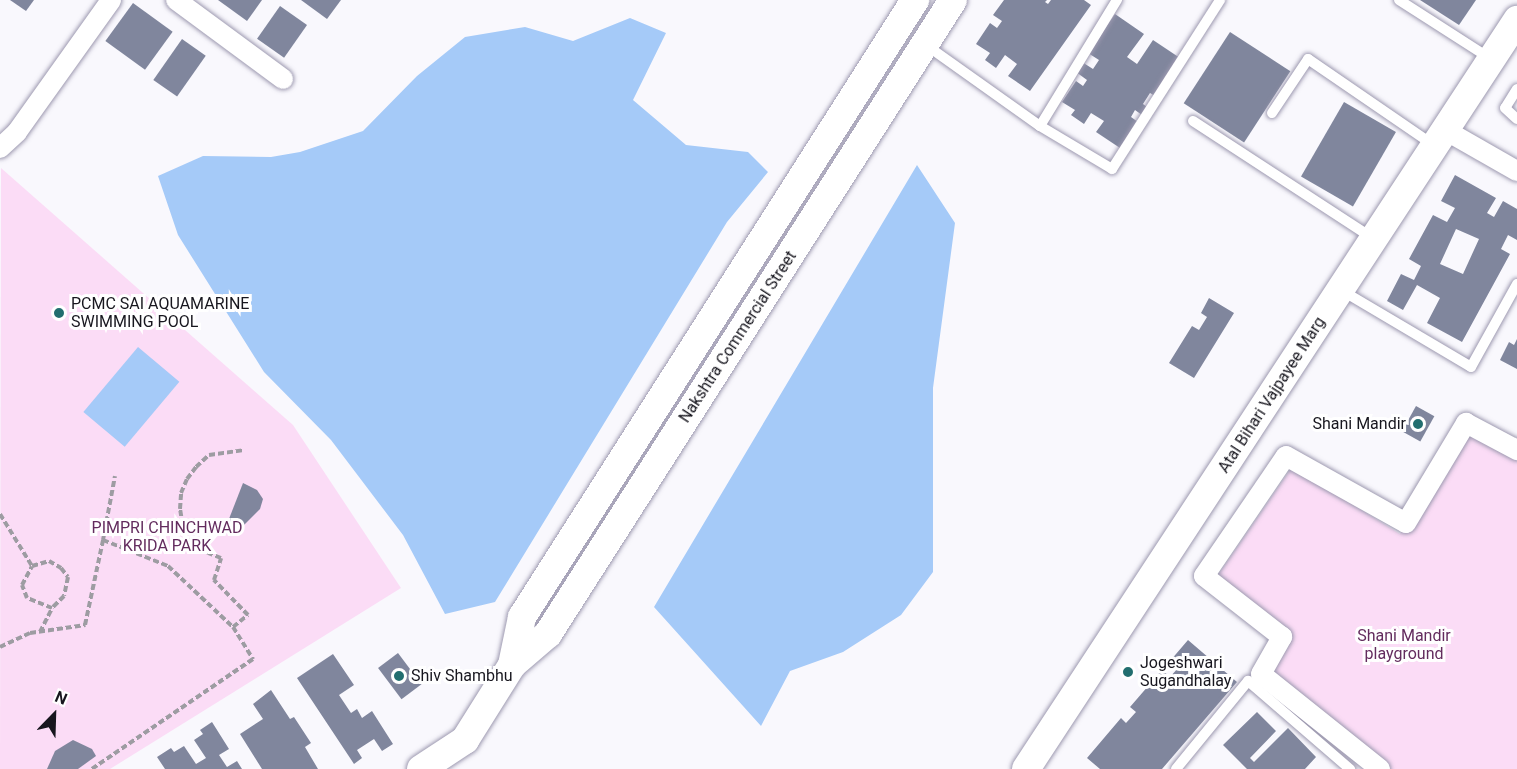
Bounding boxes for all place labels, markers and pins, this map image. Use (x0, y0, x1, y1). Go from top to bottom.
place label: PCMC SAI AQUAMARINE SWIMMING POOL (71, 294, 249, 332)
marker: PCMC SAI AQUAMARINE SWIMMING POOL (52, 306, 66, 320)
place label: Shani Mandir (1312, 414, 1406, 434)
marker: Shani Mandir (1411, 417, 1425, 431)
place label: Jogeshwari Sugandhalay (1140, 653, 1231, 691)
marker: Jogeshwari Sugandhalay (1121, 665, 1135, 679)
place label: Shiv Shambhu (411, 666, 513, 686)
marker: Shiv Shambhu (392, 669, 406, 683)

